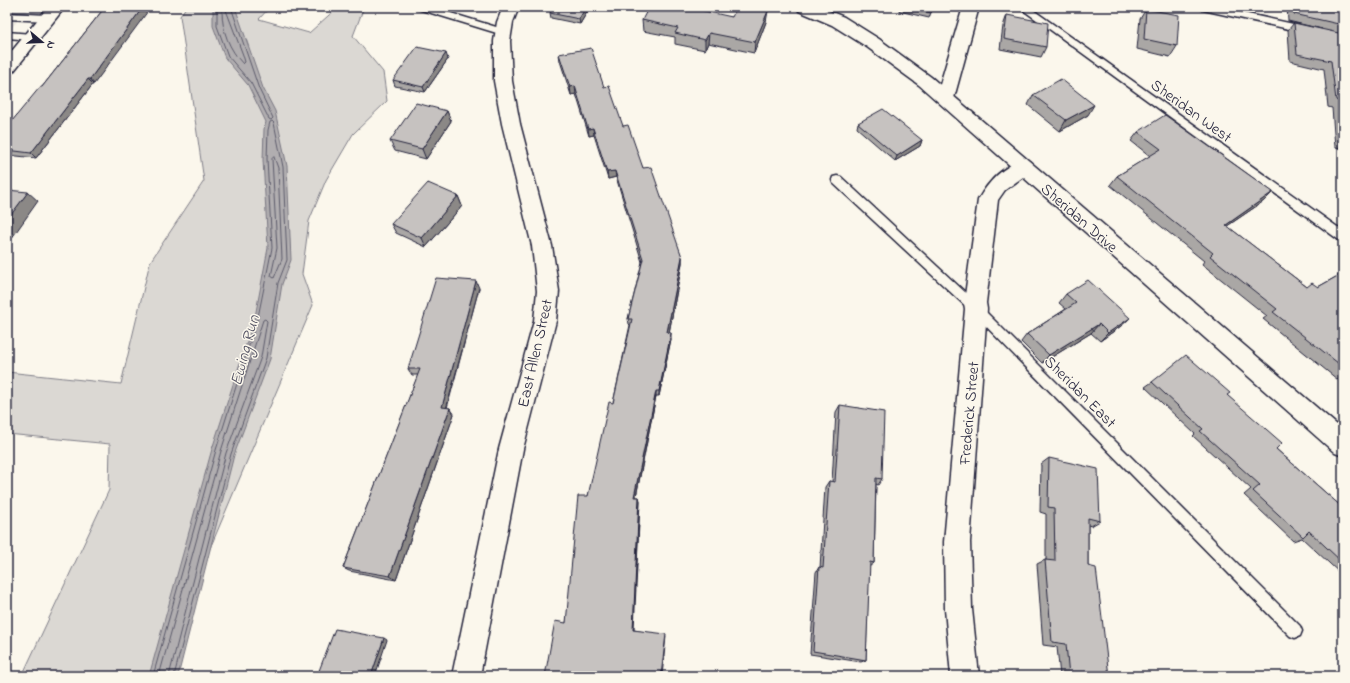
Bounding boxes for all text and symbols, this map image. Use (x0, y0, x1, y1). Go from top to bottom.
north arrow (22, 22, 62, 62)
text: N (42, 39, 59, 51)
street label: Sheridan West (1145, 74, 1237, 150)
street label: Sheridan Drive (1035, 178, 1123, 260)
street label: East Allen Street (512, 296, 560, 410)
water label: Ewing Run (224, 312, 268, 389)
street label: Sheridan East (1038, 351, 1122, 435)
street label: Frederick Street (953, 360, 987, 467)

